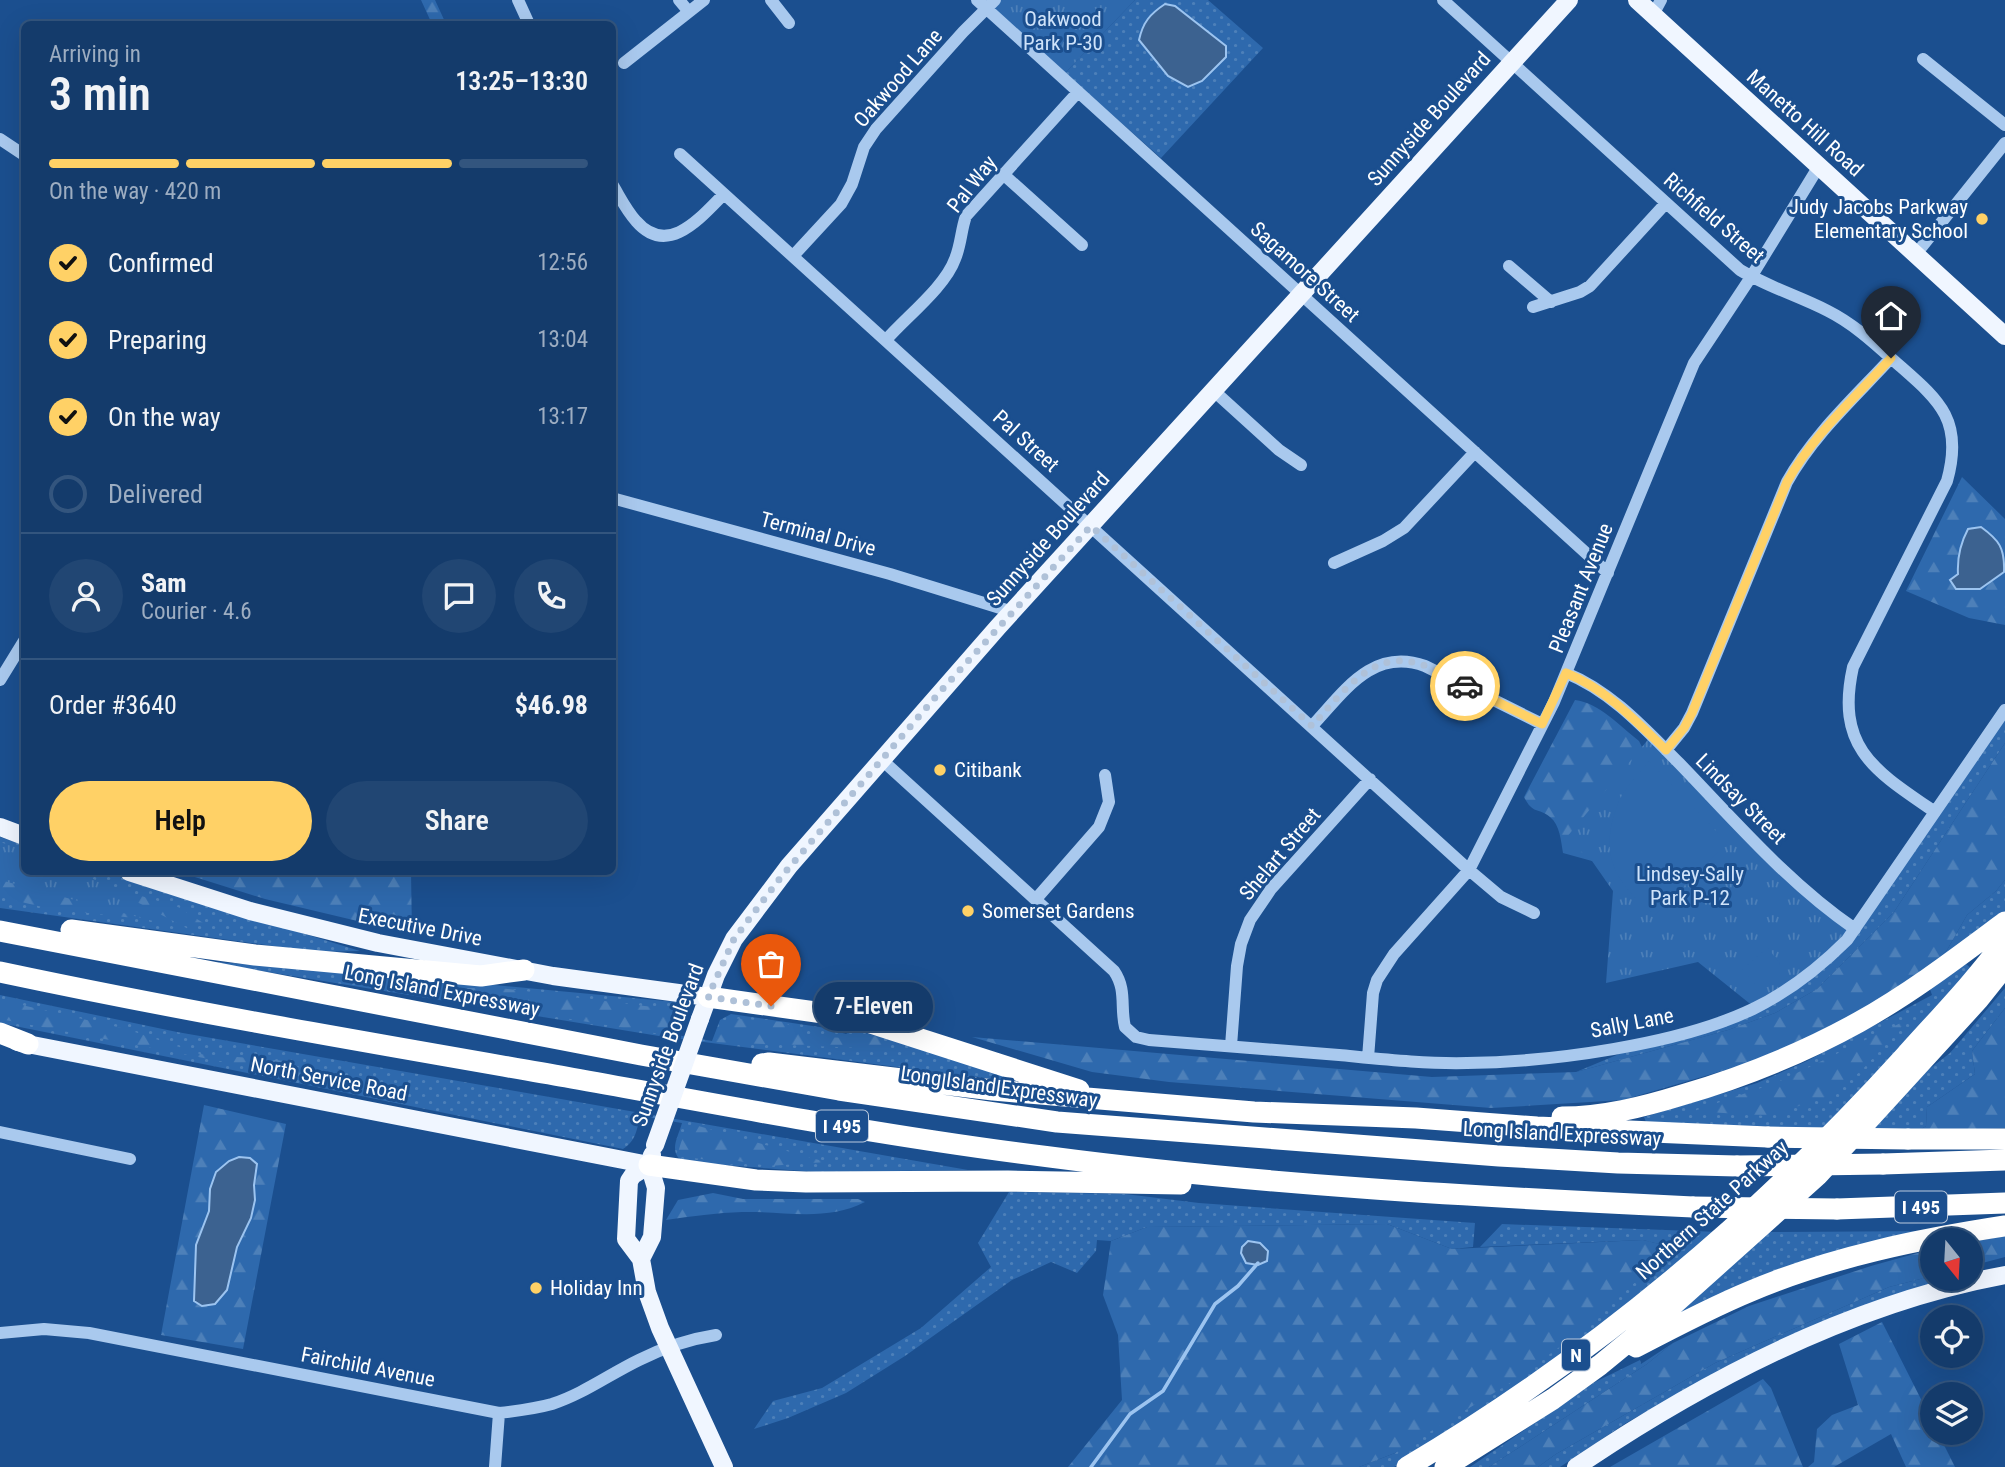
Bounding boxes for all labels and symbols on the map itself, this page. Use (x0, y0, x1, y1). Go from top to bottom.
park label: Oakwood Park P-30 (1023, 7, 1103, 55)
street label: Oakwood Lane (849, 24, 947, 132)
street label: Sunnyside Boulevard (1363, 47, 1495, 191)
street label: Manetto Hill Road (1742, 65, 1868, 181)
street label: Pal Way (942, 151, 1002, 217)
street label: Richfield Street (1659, 168, 1769, 268)
place label: Judy Jacobs Parkway Elementary School (1789, 195, 1968, 243)
marker: Judy Jacobs Parkway Elementary School (1974, 211, 1990, 227)
street label: Sagamore Street (1246, 217, 1364, 327)
pin (1861, 286, 1921, 358)
street label: Pal Street (988, 405, 1064, 477)
street label: Sunnyside Boulevard (982, 467, 1114, 611)
street label: Terminal Drive (758, 507, 879, 561)
street label: Pleasant Avenue (1544, 520, 1618, 656)
courier (1430, 651, 1500, 721)
street label: Lindsay Street (1691, 749, 1791, 849)
place label: Citibank (954, 758, 1022, 782)
marker: Citibank (932, 762, 948, 778)
street label: Shelart Street (1235, 803, 1325, 905)
park label: Lindsey-Sally Park P-12 (1636, 862, 1744, 910)
place label: Somerset Gardens (982, 899, 1135, 923)
street label: Executive Drive (356, 903, 484, 951)
marker: Somerset Gardens (960, 903, 976, 919)
pin (741, 934, 801, 1006)
street label: Long Island Expressway (342, 960, 542, 1022)
street label: Sunnyside Boulevard (627, 960, 709, 1130)
callout: 7-Eleven (813, 982, 932, 1030)
street label: Sally Lane (1588, 1003, 1676, 1043)
street label: North Service Road (249, 1052, 409, 1106)
street label: Long Island Expressway (899, 1061, 1099, 1113)
road number: I 495 (816, 1110, 868, 1142)
street label: Long Island Expressway (1462, 1117, 1662, 1151)
street label: Northern State Parkway (1631, 1135, 1793, 1284)
road number: I 495 (1895, 1191, 1947, 1222)
north arrow (1920, 1228, 1983, 1292)
place label: Holiday Inn (550, 1276, 643, 1300)
marker: Holiday Inn (528, 1280, 544, 1296)
road number: N (1562, 1340, 1590, 1371)
street label: Fairchild Avenue (299, 1342, 437, 1392)

